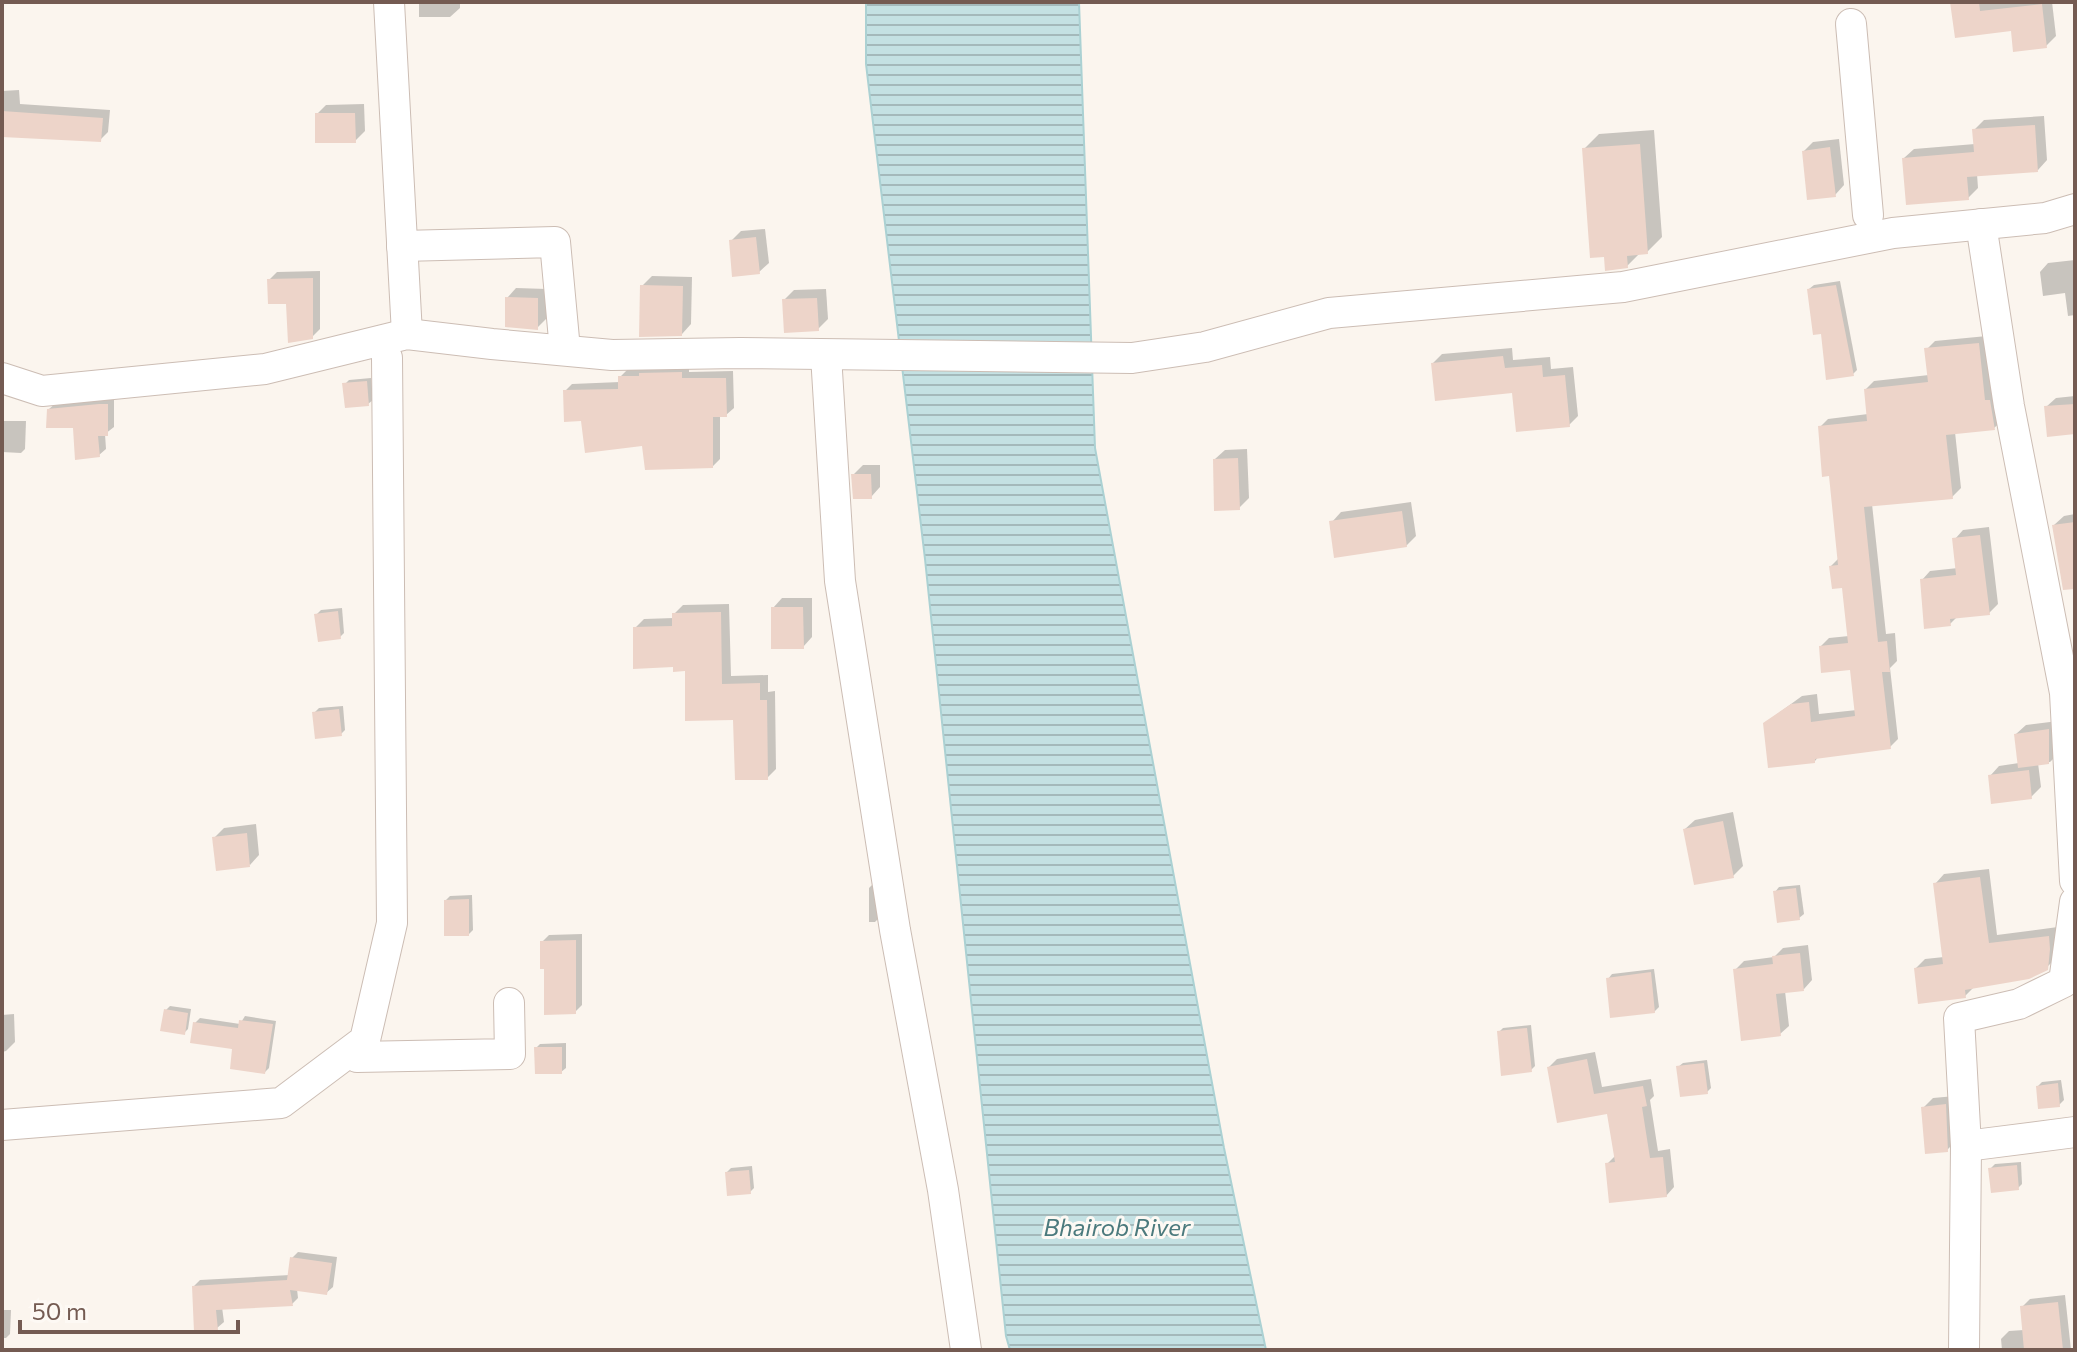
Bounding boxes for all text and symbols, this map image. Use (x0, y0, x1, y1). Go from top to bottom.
water label: Bhairob River (1044, 1212, 1192, 1241)
scale bar (20, 1284, 238, 1334)
text: 50 m (32, 1296, 87, 1325)

